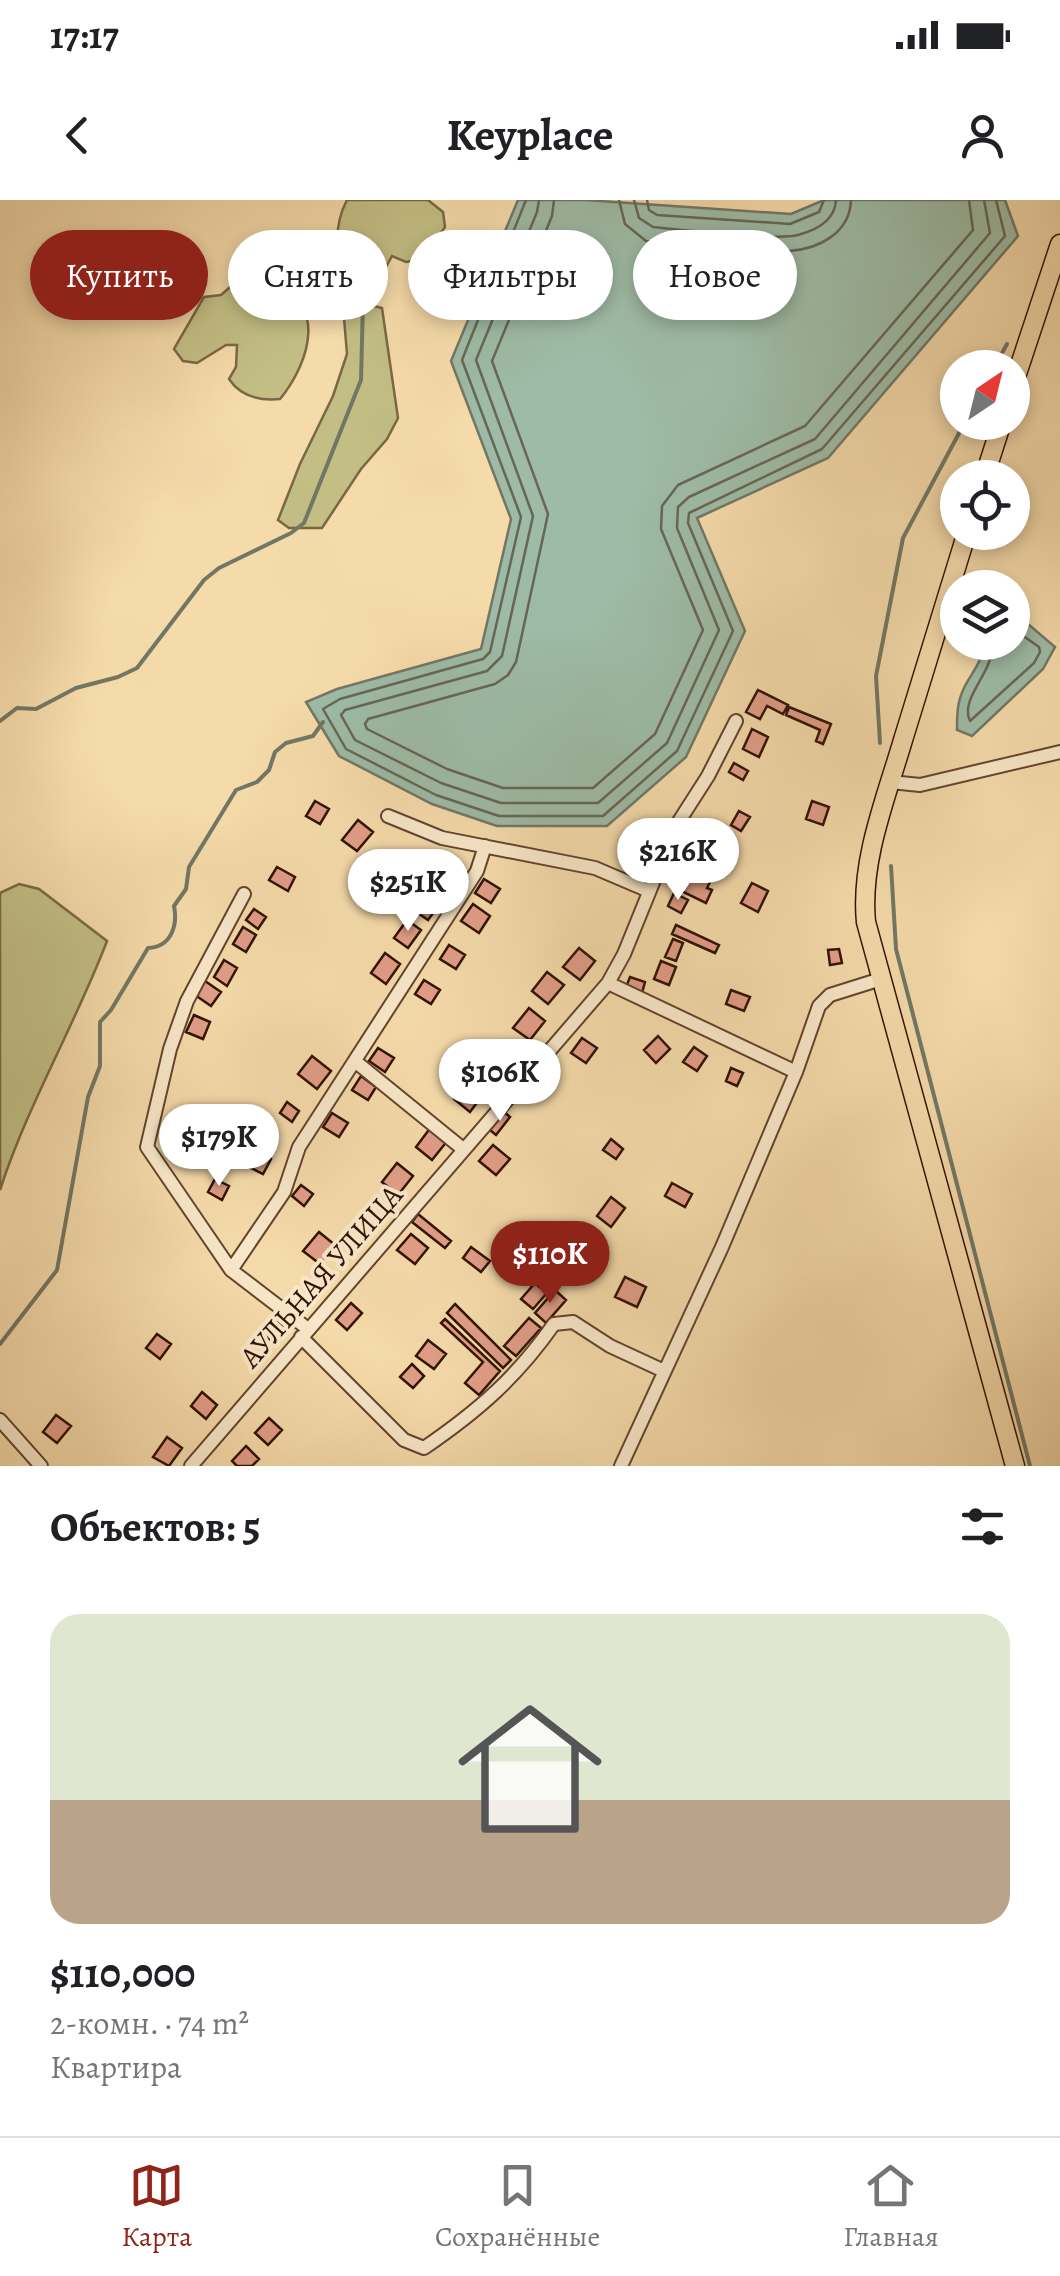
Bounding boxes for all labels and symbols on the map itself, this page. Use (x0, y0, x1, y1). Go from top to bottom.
north arrow (940, 350, 1030, 440)
pin: $216K (608, 818, 748, 903)
pin: $251K (338, 849, 478, 934)
pin: $106K (430, 1039, 570, 1124)
pin: $179K (149, 1104, 289, 1189)
street label: АУЛЬНАЯ УЛИЦА (230, 1176, 412, 1377)
pin: $110K (480, 1221, 620, 1306)

